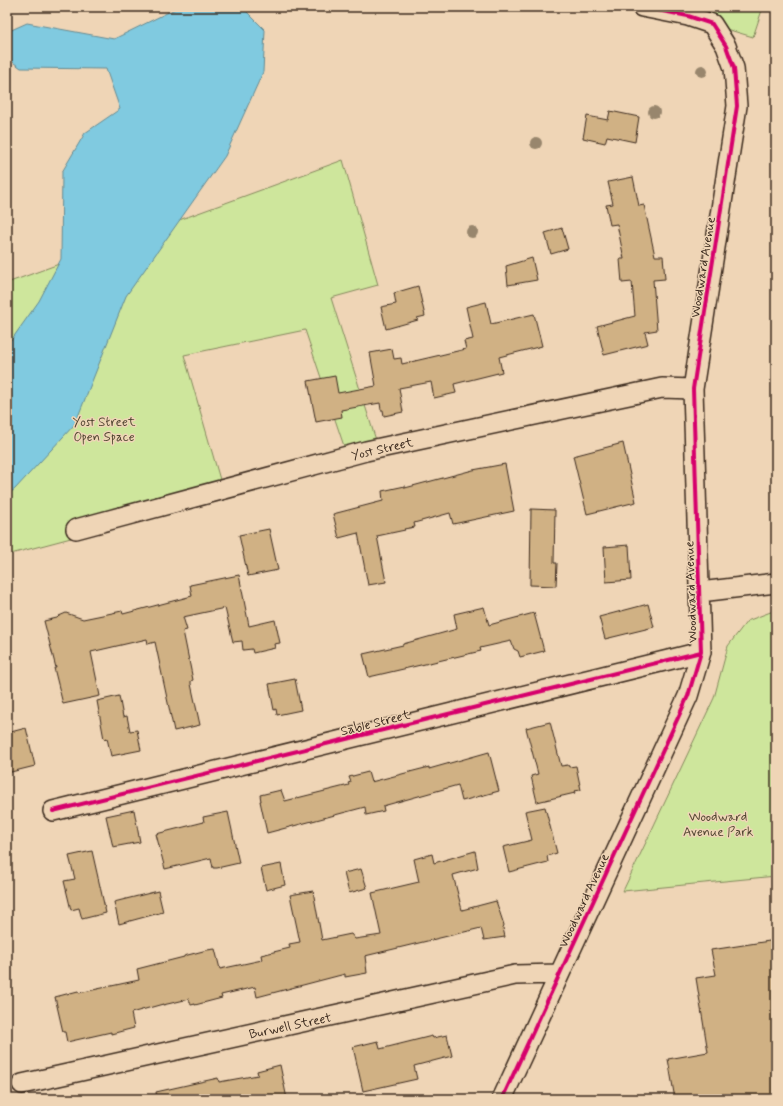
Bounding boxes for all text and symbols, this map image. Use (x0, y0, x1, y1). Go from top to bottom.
street label: Woodward Avenue (687, 215, 720, 319)
park label: Yost Street Open Space (73, 414, 136, 446)
street label: Yost Street (350, 434, 415, 465)
street label: Woodward Avenue (681, 541, 702, 643)
street label: Sable Street (339, 707, 412, 740)
park label: Woodward Avenue Park (683, 809, 754, 841)
street label: Woodward Avenue (555, 851, 614, 950)
street label: Burwell Street (248, 1009, 333, 1043)

